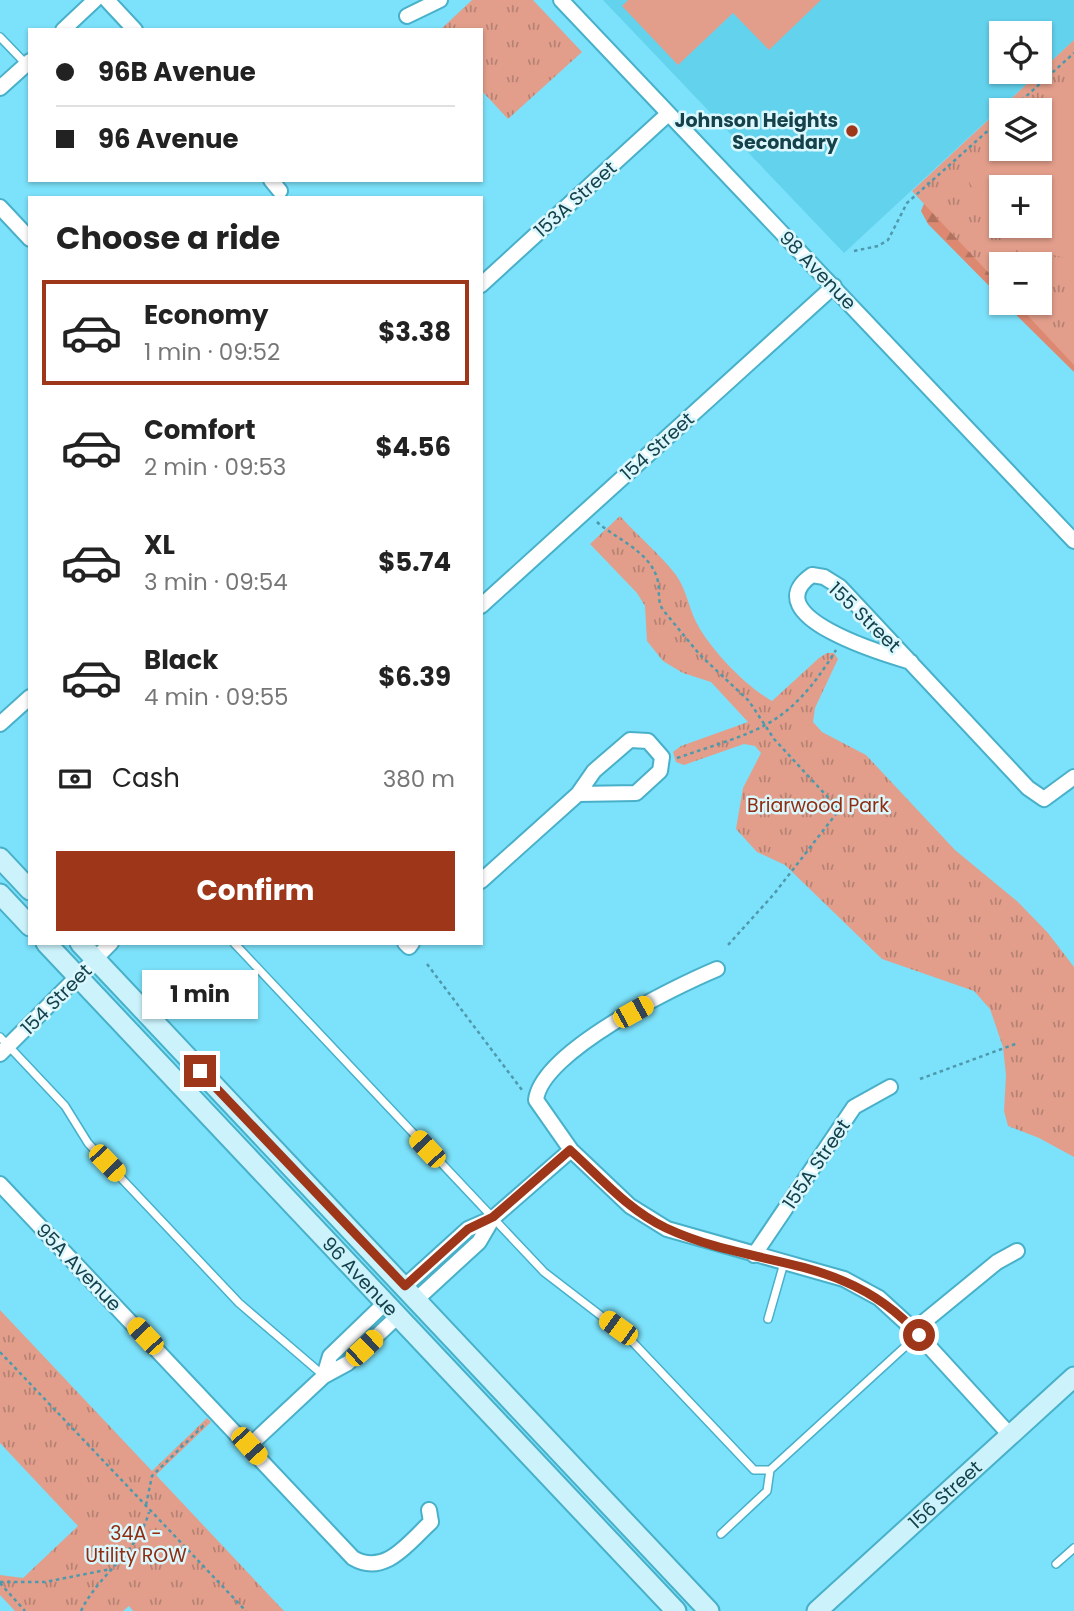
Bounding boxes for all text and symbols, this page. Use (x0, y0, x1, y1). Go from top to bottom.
map controls (989, 21, 1052, 315)
button: locate (989, 21, 1052, 84)
text: 96B Avenue (98, 54, 256, 90)
button: layers (989, 98, 1052, 161)
place label: Johnson Heights Secondary (675, 107, 839, 156)
text: 96 Avenue (98, 121, 239, 157)
marker: Johnson Heights Secondary (844, 123, 860, 139)
street label: 153A Street (528, 155, 623, 244)
button: + (989, 175, 1052, 238)
text: Choose a ride (56, 215, 280, 260)
street label: 98 Avenue (773, 225, 862, 316)
button: − (989, 252, 1052, 315)
text: Economy (144, 297, 268, 333)
icon: car (60, 301, 123, 364)
text: $3.38 (378, 314, 451, 350)
text: 1 min · 09:52 (144, 336, 280, 368)
street label: 154 Street (615, 406, 700, 487)
text: Comfort (144, 412, 256, 448)
icon: car (60, 416, 123, 479)
text: $4.56 (375, 429, 451, 465)
text: 2 min · 09:53 (144, 451, 286, 483)
text: XL (144, 527, 175, 563)
icon: car (60, 531, 123, 594)
text: $5.74 (378, 544, 451, 580)
text: 3 min · 09:54 (144, 566, 288, 598)
street label: 155 Street (823, 576, 907, 659)
text: Black (144, 642, 218, 678)
icon: car (60, 646, 123, 709)
text: $6.39 (378, 659, 451, 695)
text: 4 min · 09:55 (144, 681, 289, 713)
icon: cash (56, 760, 94, 798)
text: Cash (112, 760, 180, 796)
text: 380 m (383, 763, 455, 795)
park label: Briarwood Park (747, 792, 889, 819)
button: Confirm (56, 851, 455, 931)
street label: 154 Street (15, 958, 98, 1041)
callout: 1 min (142, 970, 258, 1018)
text: 1 min (170, 978, 230, 1010)
car (610, 993, 657, 1031)
route end (184, 1055, 216, 1087)
street label: 155A Street (776, 1114, 857, 1215)
car (405, 1126, 450, 1172)
car (85, 1141, 130, 1185)
street label: 95A Avenue (30, 1217, 128, 1317)
street label: 96 Avenue (316, 1231, 404, 1322)
car (595, 1307, 642, 1349)
car (123, 1313, 168, 1359)
route start (903, 1319, 935, 1351)
car (342, 1326, 387, 1370)
car (228, 1423, 271, 1469)
street label: 156 Street (903, 1454, 988, 1535)
park label: 34A - Utility ROW (85, 1520, 187, 1569)

